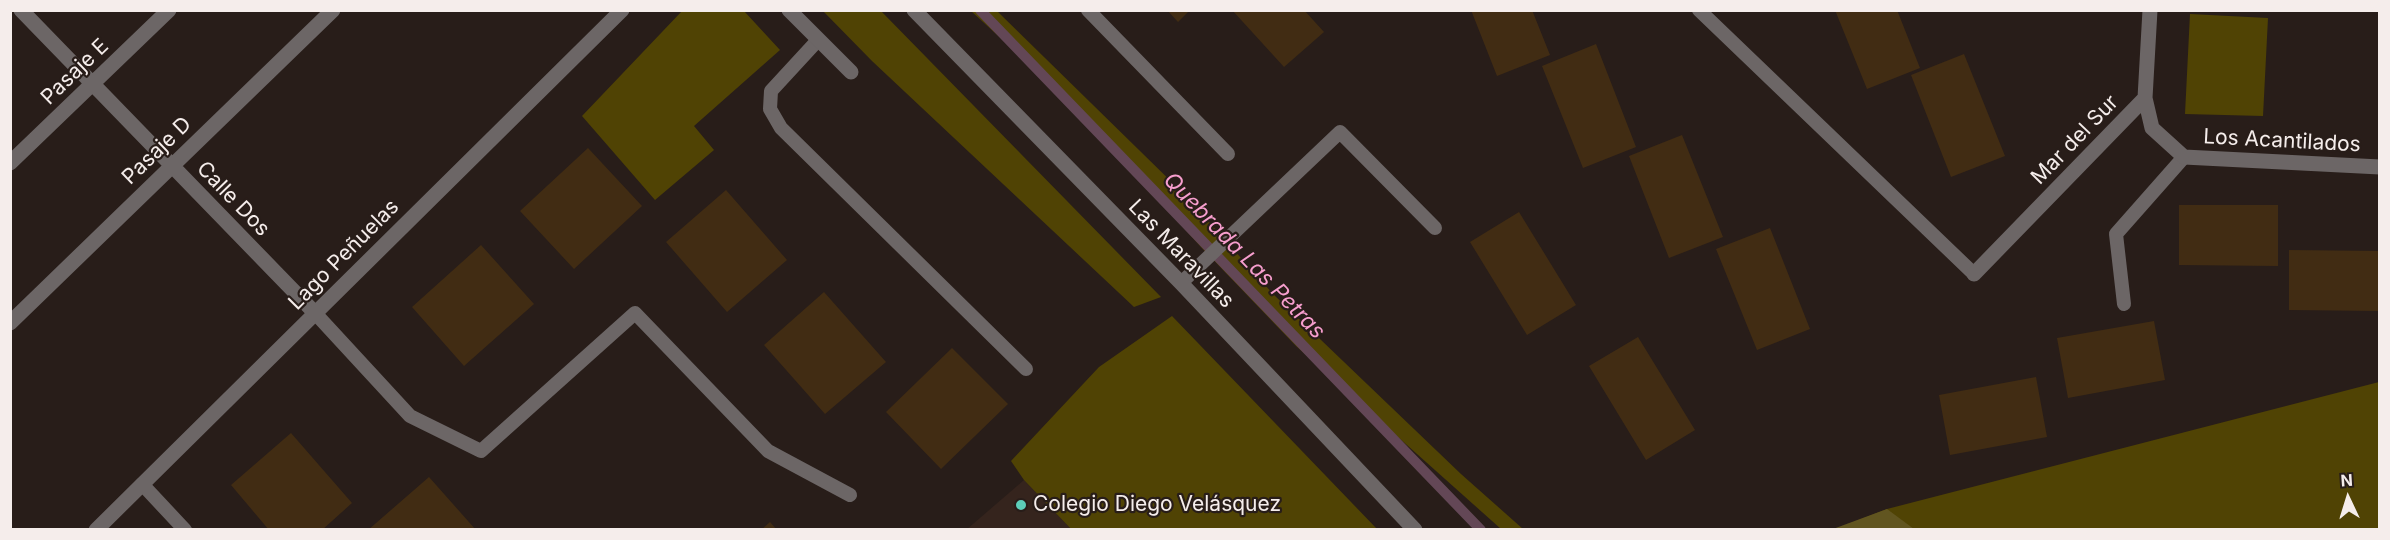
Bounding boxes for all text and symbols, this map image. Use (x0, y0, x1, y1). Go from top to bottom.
street label: Pasaje E (36, 34, 114, 110)
street label: Mar del Sur (2026, 90, 2124, 190)
street label: Pasaje D (117, 112, 197, 190)
street label: Los Acantilados (2203, 124, 2361, 158)
street label: Calle Dos (191, 156, 275, 242)
water label: Quebrada Las Petras (1158, 167, 1330, 345)
street label: Lago Peñuelas (284, 195, 404, 315)
street label: Las Maravillas (1123, 195, 1239, 313)
north arrow (2318, 468, 2378, 528)
text: N (2340, 470, 2354, 490)
place label: Colegio Diego Velásquez (1033, 492, 1281, 518)
marker: Colegio Diego Velásquez (1014, 498, 1028, 512)

